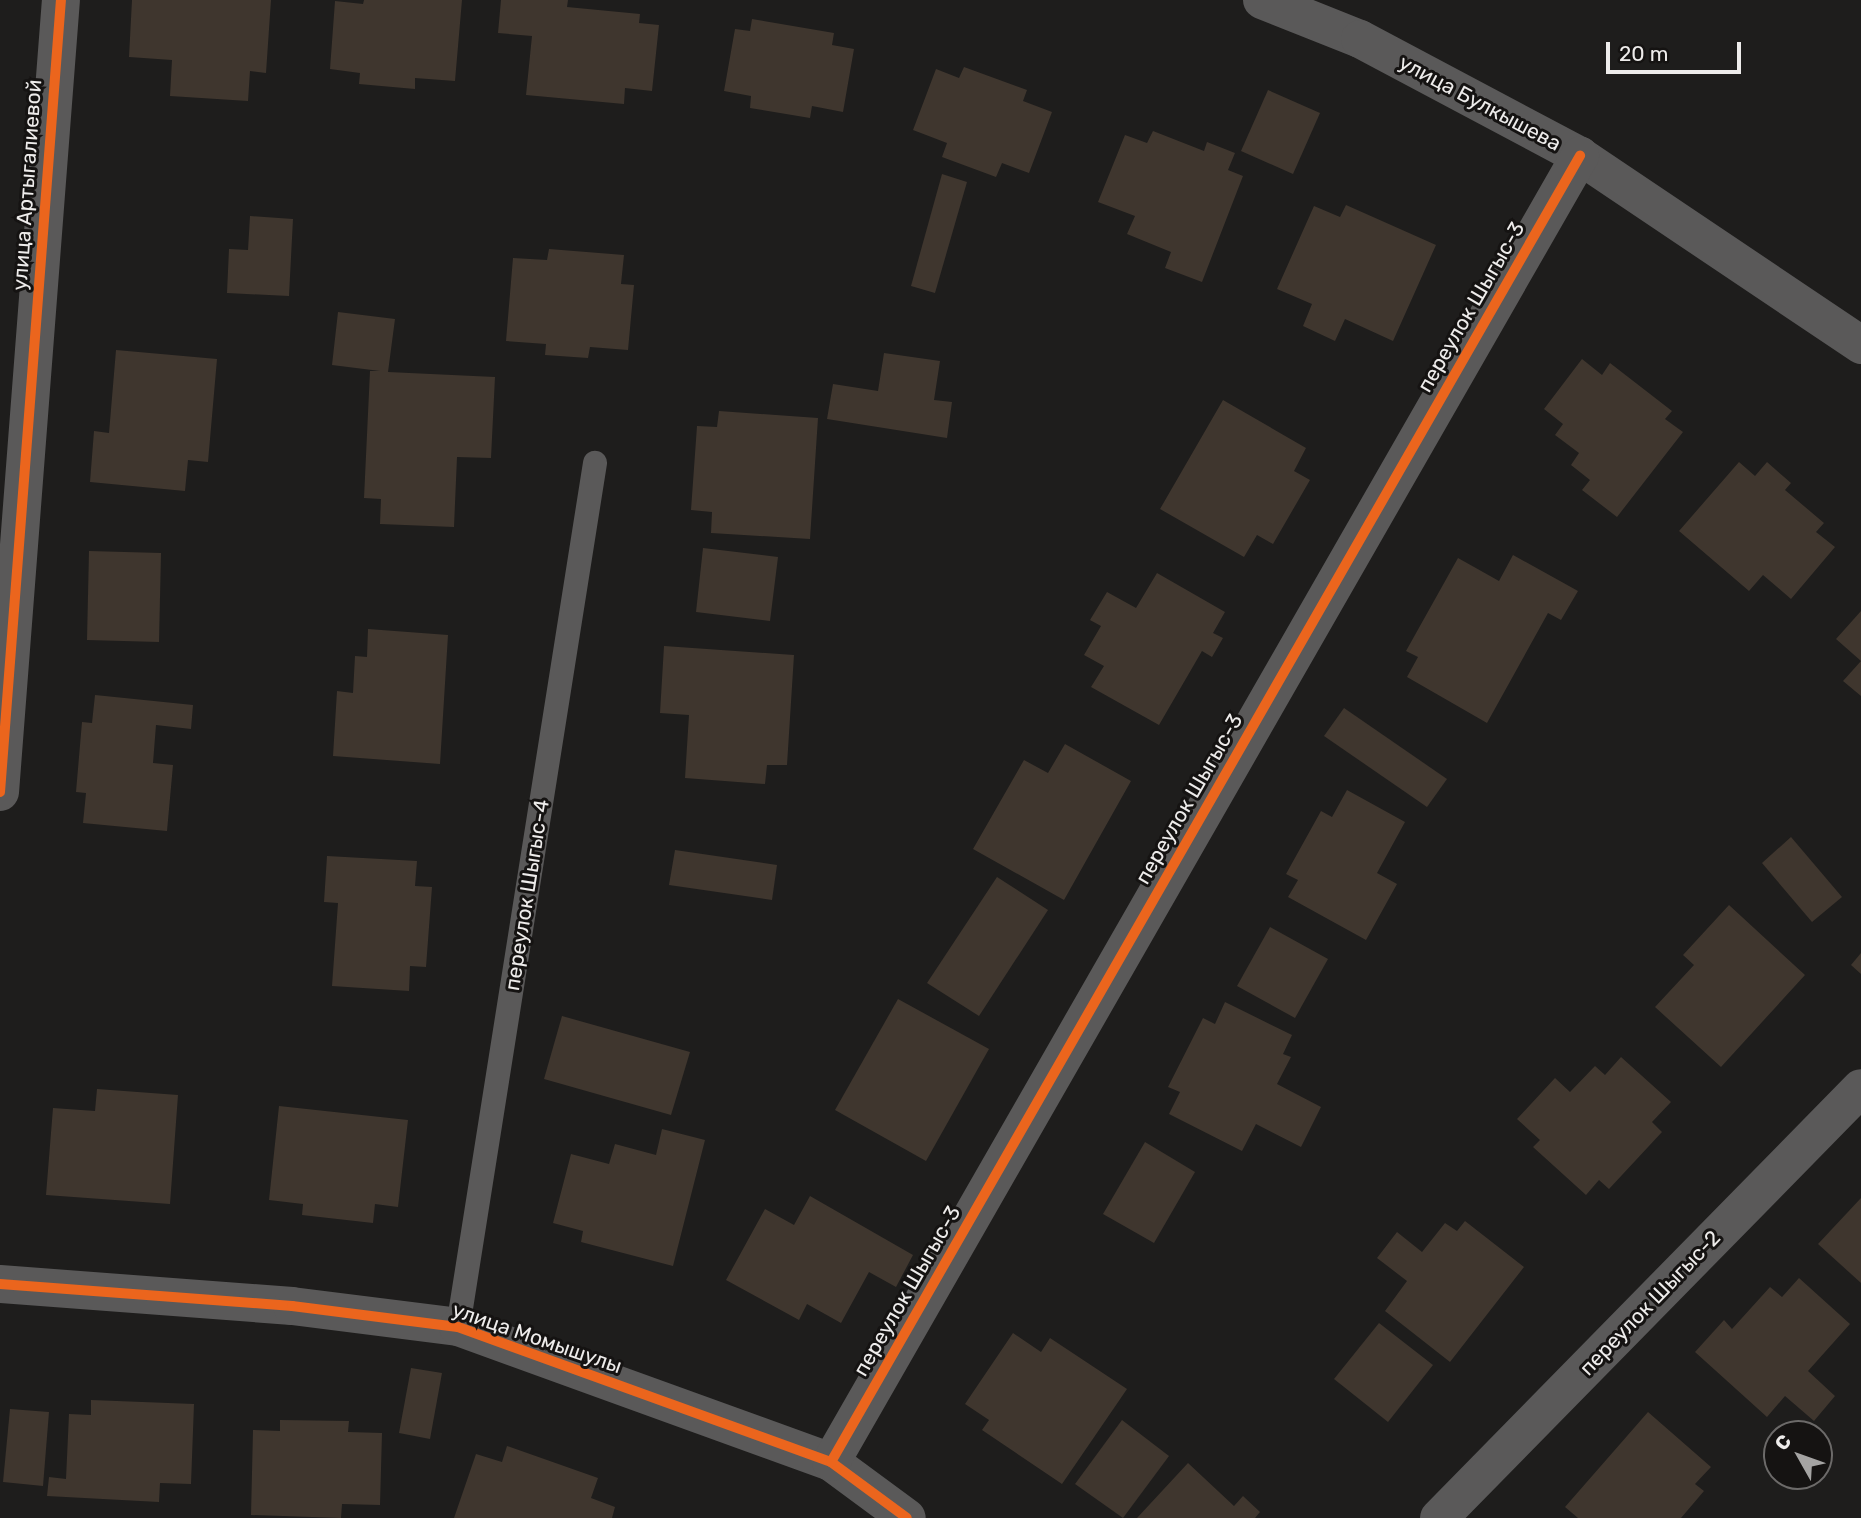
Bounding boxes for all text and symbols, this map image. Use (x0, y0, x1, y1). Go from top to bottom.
scale bar (1609, 28, 1744, 72)
text: 20 m (1619, 41, 1668, 66)
street label: улица Булкышева (1395, 50, 1565, 156)
street label: улица Артыгалиевой (7, 79, 47, 291)
street label: переулок Шыгыс-3 (1412, 217, 1530, 397)
street label: переулок Шыгыс-3 (1130, 709, 1248, 889)
street label: переулок Шыгыс-4 (499, 798, 555, 992)
street label: переулок Шыгыс-3 (848, 1201, 966, 1381)
street label: переулок Шыгыс-2 (1574, 1225, 1726, 1381)
street label: улица Момышулы (449, 1297, 625, 1379)
north arrow (1763, 1420, 1833, 1490)
text: С (1770, 1430, 1796, 1455)

